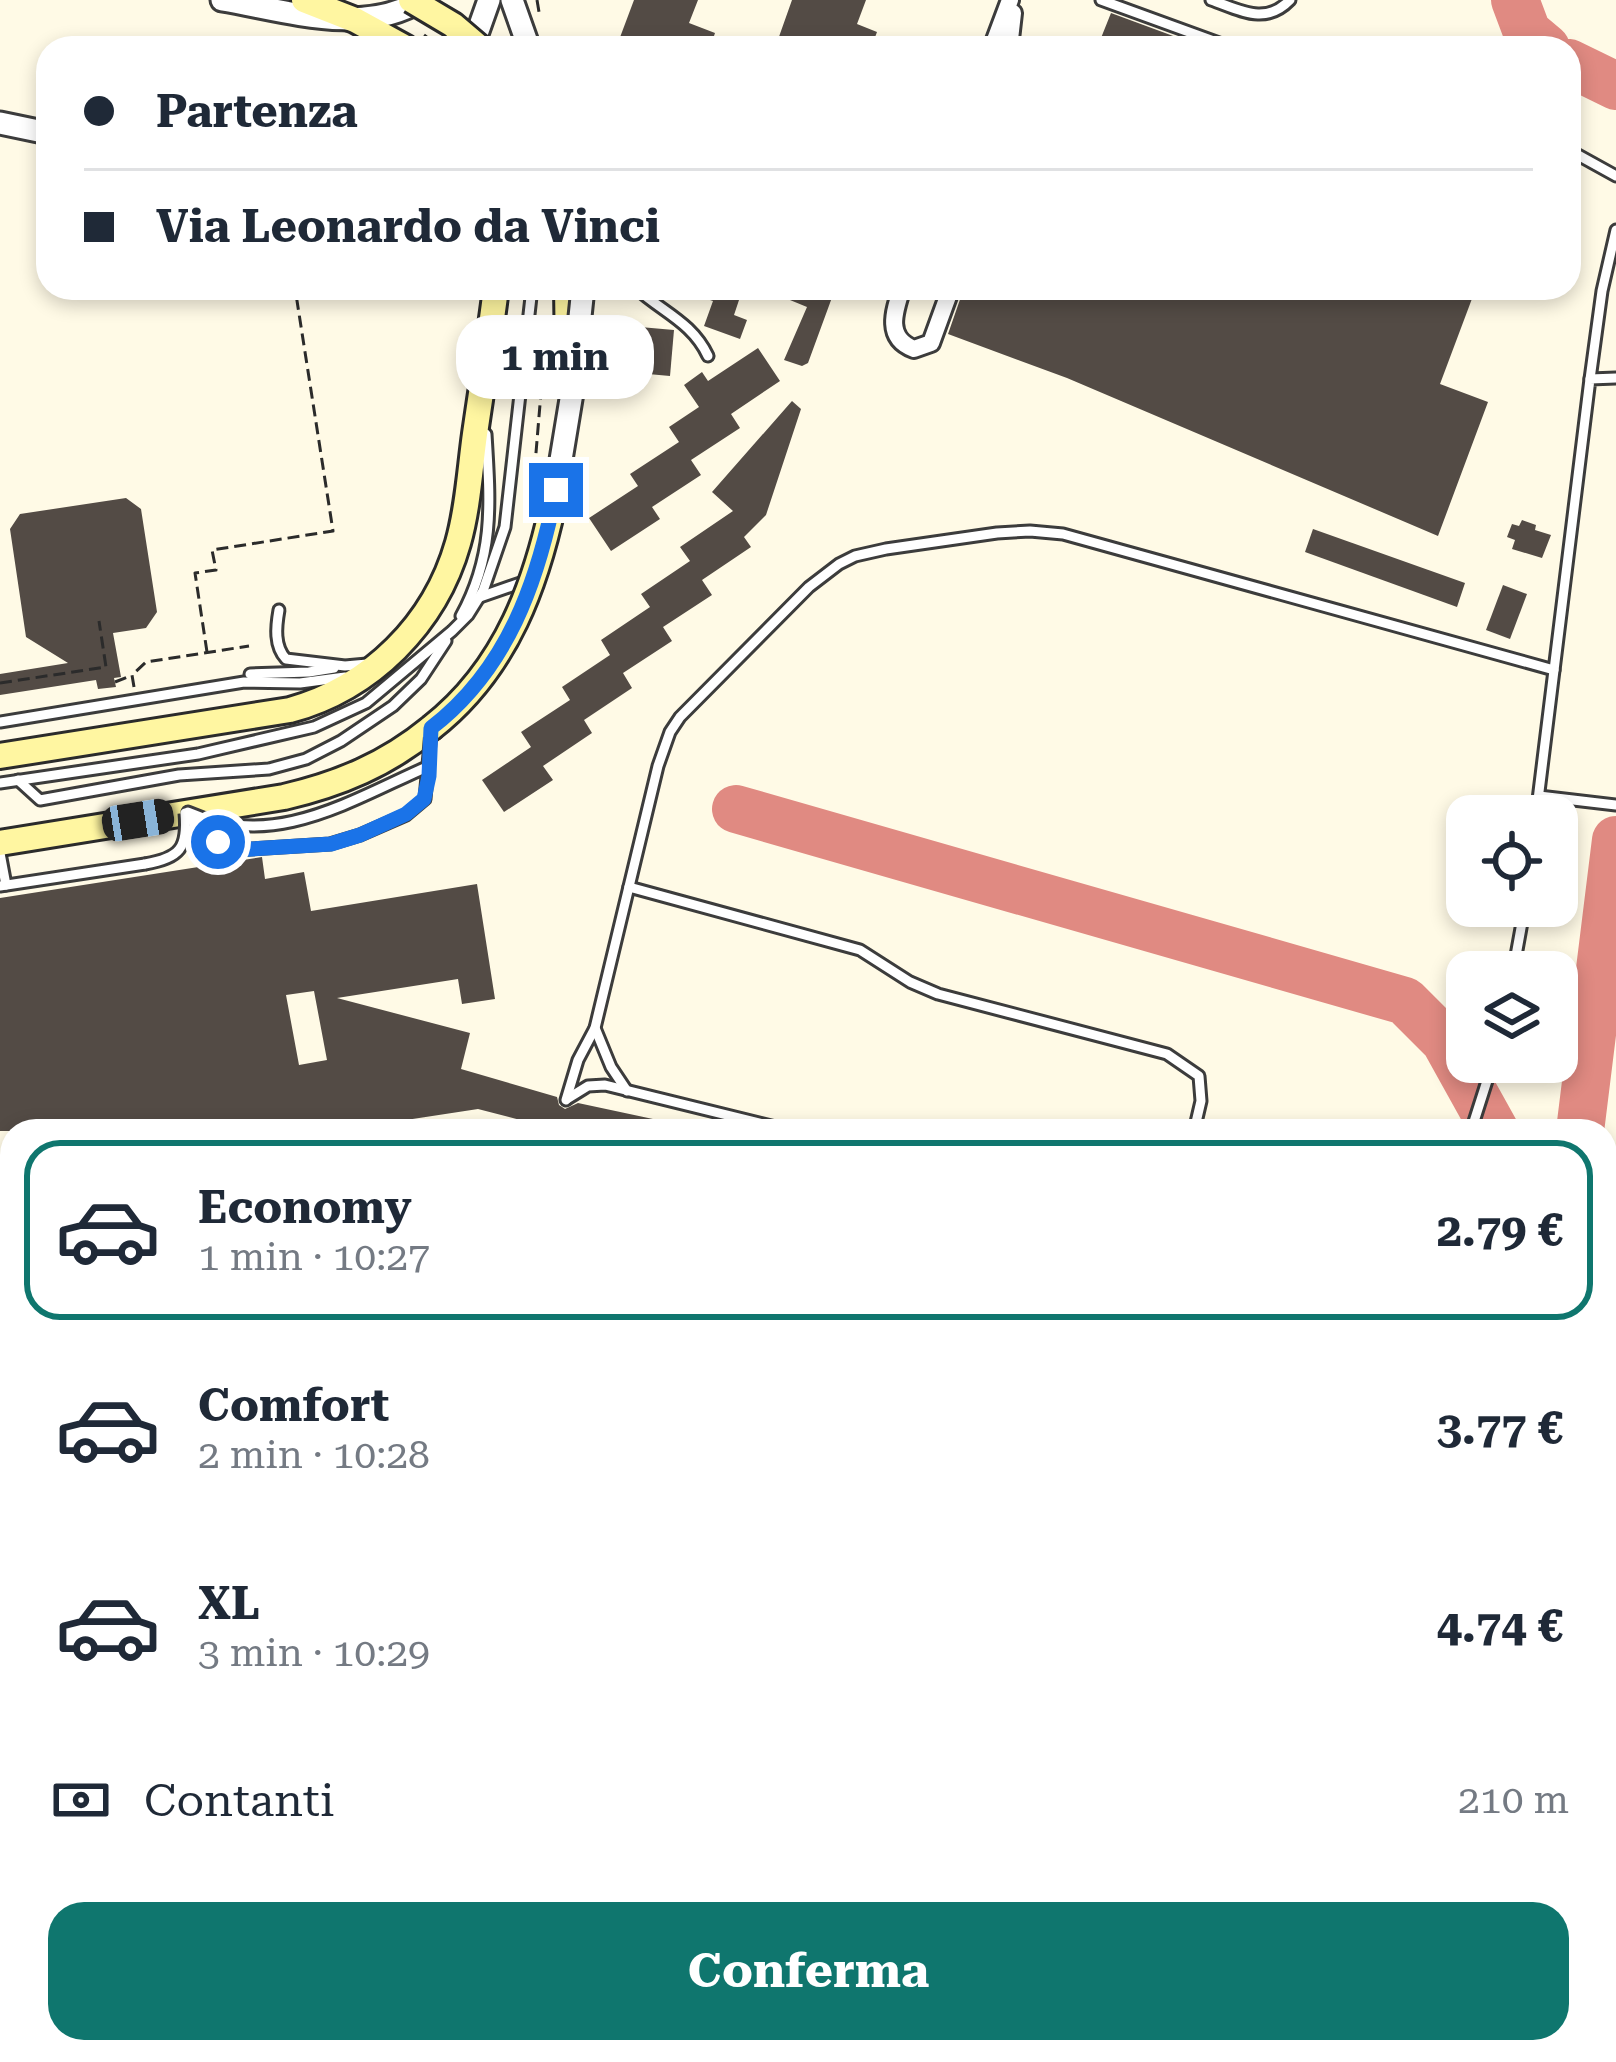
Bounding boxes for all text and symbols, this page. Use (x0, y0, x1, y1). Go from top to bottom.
text: Partenza (156, 85, 358, 138)
text: Via Leonardo da Vinci (156, 200, 660, 253)
callout: 1 min (457, 316, 655, 400)
text: 1 min (501, 334, 609, 380)
route end (529, 463, 583, 517)
map controls (1446, 795, 1578, 1083)
button: locate (1446, 795, 1578, 927)
car (100, 797, 176, 843)
route start (191, 815, 245, 869)
button: layers (1446, 951, 1578, 1083)
icon: car (54, 1176, 162, 1284)
text: Economy (198, 1181, 412, 1234)
text: 2.79 € (1437, 1204, 1563, 1257)
text: 1 min · 10:27 (198, 1234, 430, 1280)
icon: car (54, 1374, 162, 1482)
text: Comfort (198, 1379, 389, 1432)
text: 3.77 € (1437, 1402, 1563, 1455)
text: 2 min · 10:28 (198, 1432, 430, 1478)
icon: car (54, 1572, 162, 1680)
text: XL (198, 1577, 260, 1630)
text: 4.74 € (1437, 1600, 1563, 1653)
text: 3 min · 10:29 (198, 1630, 430, 1676)
icon: cash (48, 1767, 114, 1833)
text: Contanti (144, 1774, 334, 1827)
text: 210 m (1458, 1777, 1569, 1823)
button: Conferma (48, 1902, 1569, 2040)

